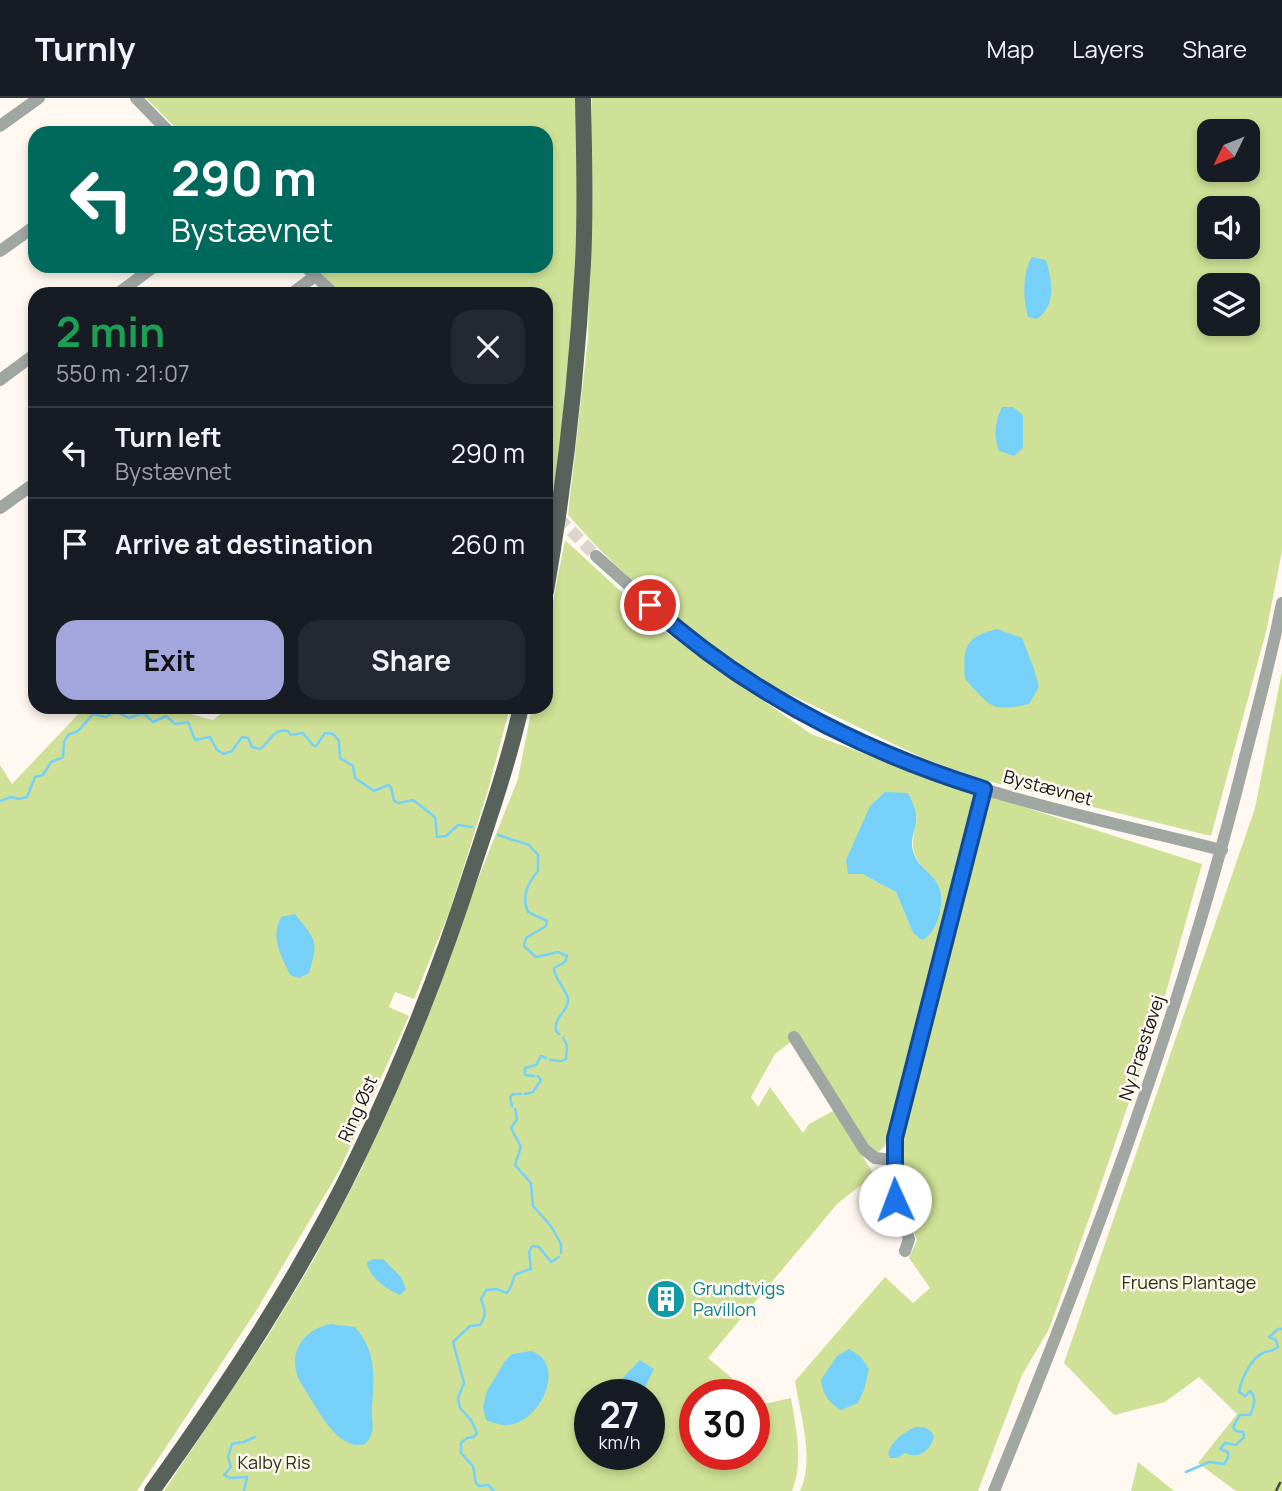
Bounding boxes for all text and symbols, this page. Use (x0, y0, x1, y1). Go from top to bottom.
text: Turnly (35, 26, 136, 71)
text: Map (987, 32, 1034, 65)
text: Layers (1072, 32, 1144, 65)
text: Share (1182, 32, 1247, 65)
north arrow (1197, 119, 1260, 182)
map controls (1197, 119, 1260, 336)
text: 290 m (171, 144, 317, 211)
icon: left (56, 154, 147, 245)
button: sound (1197, 196, 1260, 259)
text: Bystævnet (171, 208, 333, 252)
button: layers (1197, 273, 1260, 336)
text: 2 min (56, 302, 165, 360)
button: close (451, 310, 525, 384)
text: 550 m · 21:07 (56, 357, 190, 389)
text: Turn left (115, 419, 222, 455)
icon: left (56, 434, 94, 472)
text: 290 m (451, 435, 525, 471)
text: Bystævnet (115, 455, 232, 487)
icon: arrive (56, 525, 94, 563)
text: Arrive at destination (115, 526, 373, 562)
text: 260 m (451, 526, 525, 562)
pin (620, 575, 680, 635)
icon: arrive (631, 586, 669, 624)
button: Exit (56, 620, 284, 700)
button: Share (298, 620, 525, 700)
street label: Bystævnet (1001, 764, 1095, 810)
street label: Ny Præstøvej (1113, 992, 1169, 1104)
street label: Ring Øst (332, 1072, 382, 1146)
position arrow (858, 1163, 932, 1237)
park label: Fruens Plantage (1122, 1270, 1256, 1294)
place label: Grundtvigs Pavillon (693, 1276, 785, 1321)
building icon: Grundtvigs Pavillon (645, 1278, 687, 1320)
speed limit sign: 30 (679, 1379, 770, 1470)
text: 27 (600, 1391, 639, 1439)
text: km/h (599, 1430, 640, 1454)
park label: Kalby Ris (237, 1450, 311, 1474)

